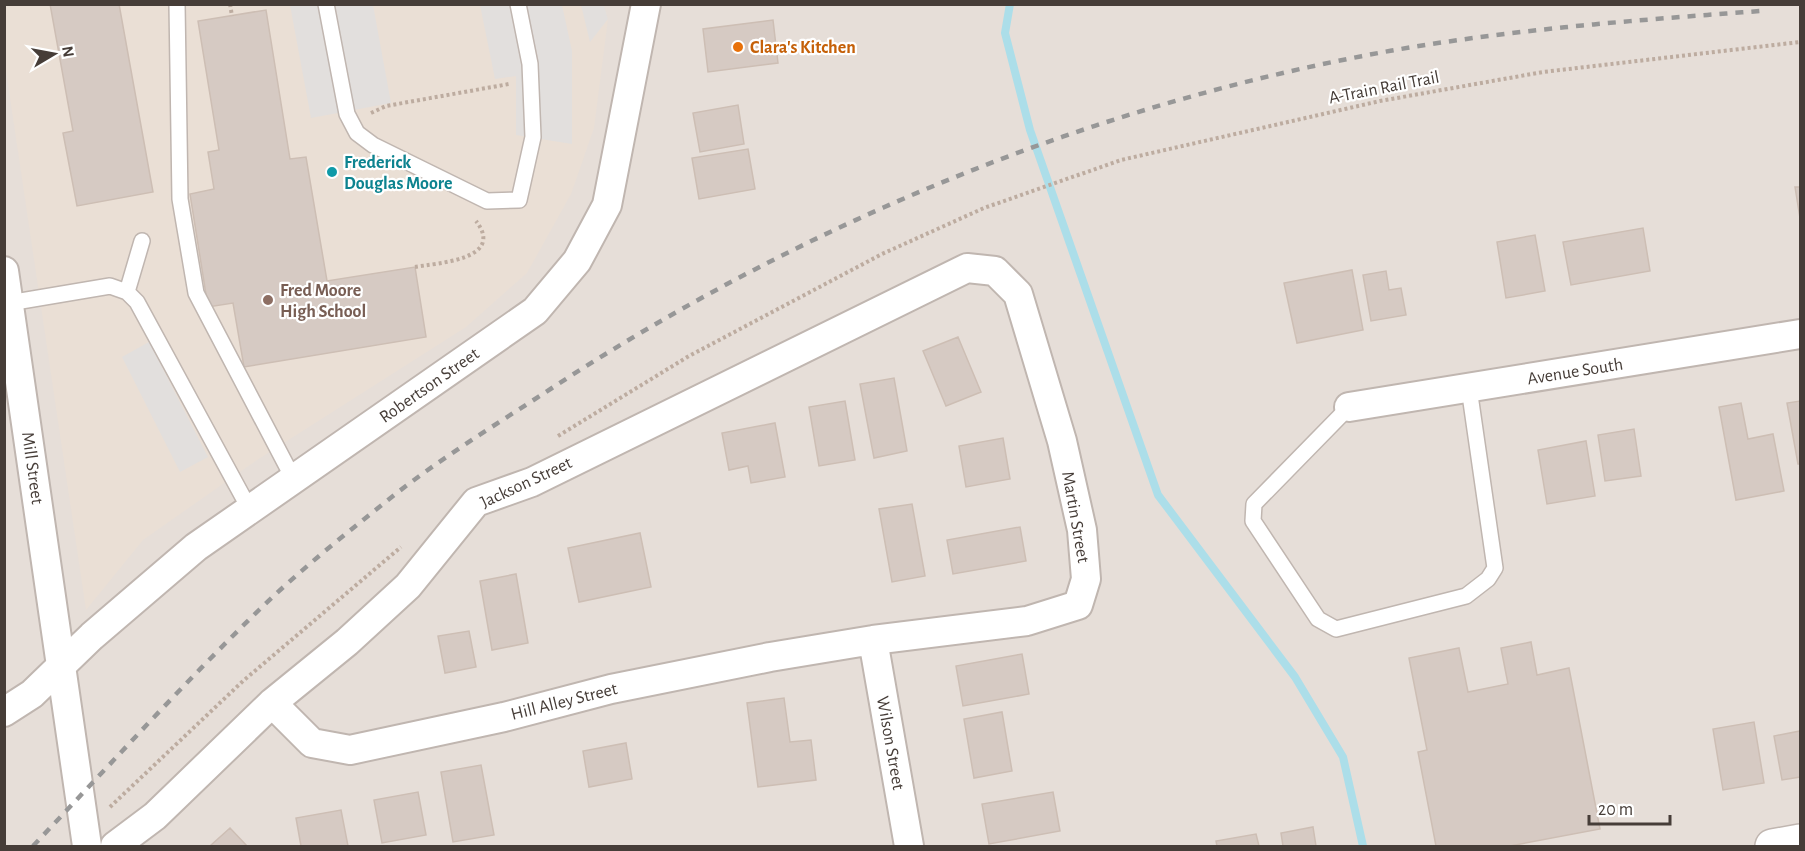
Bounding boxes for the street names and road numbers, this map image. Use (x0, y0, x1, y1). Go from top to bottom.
street label: A-Train Rail Trail (1327, 68, 1441, 108)
street label: Robertson Street (376, 345, 483, 427)
street label: Avenue South (1526, 356, 1624, 388)
street label: Mill Street (18, 431, 46, 506)
street label: Jackson Street (478, 454, 575, 512)
street label: Martin Street (1058, 470, 1092, 565)
street label: Hill Alley Street (509, 680, 620, 724)
street label: Wilson Street (873, 695, 907, 792)

